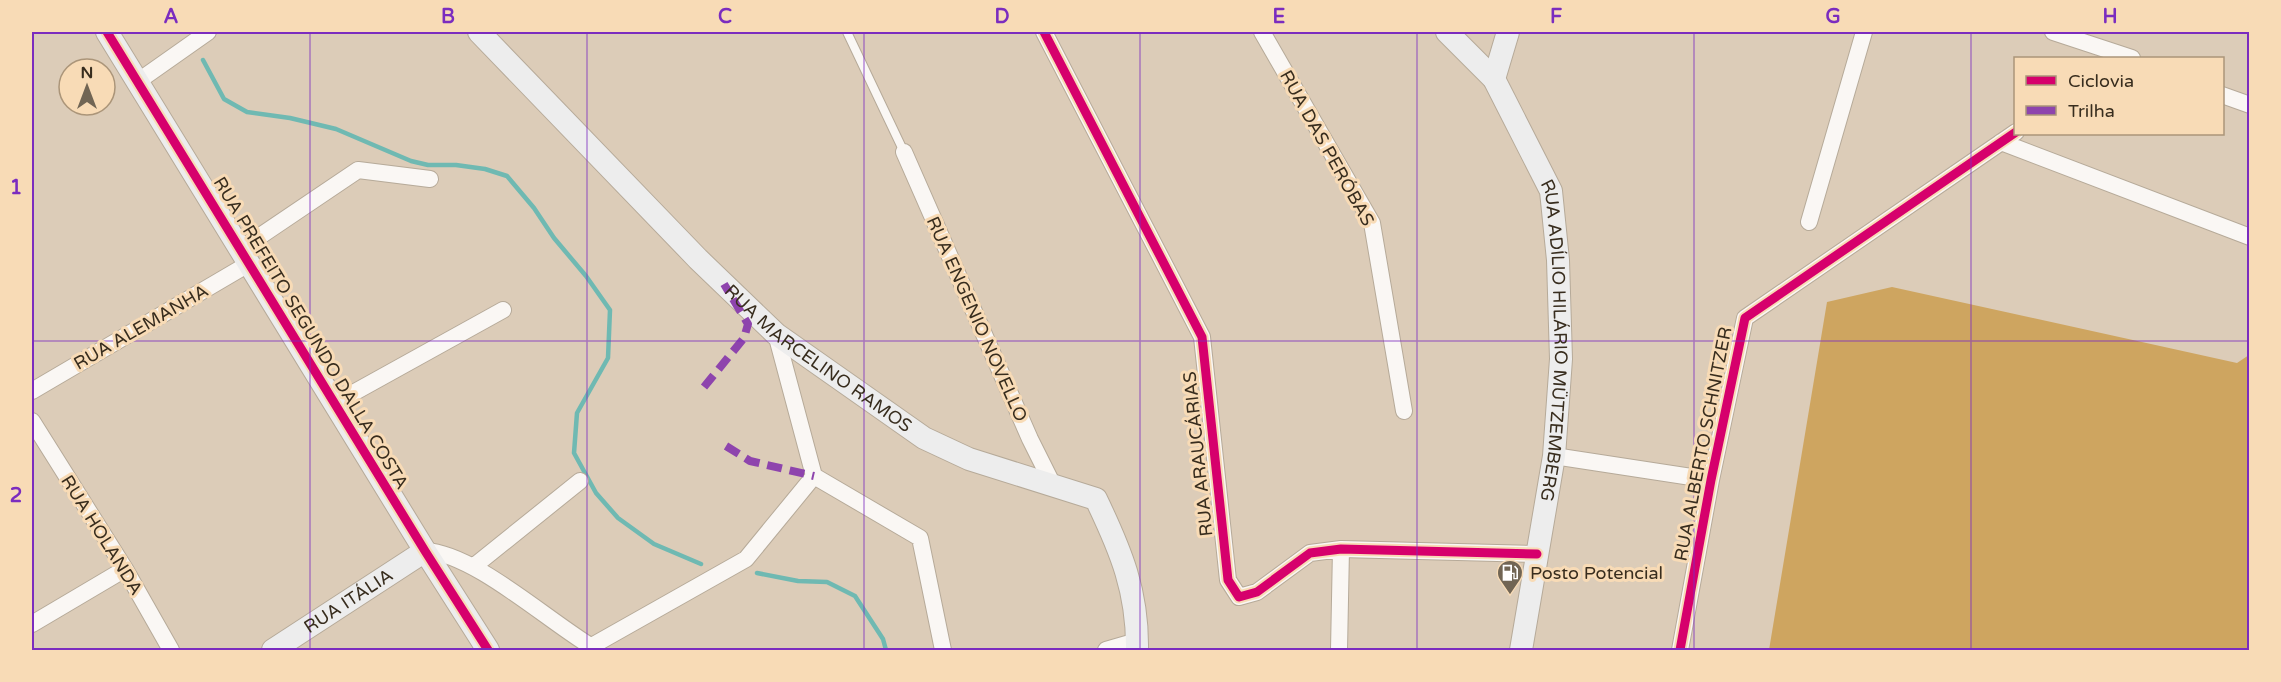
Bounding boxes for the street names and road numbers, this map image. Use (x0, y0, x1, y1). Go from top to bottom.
street label: RUA DAS PERÓBAS (1275, 66, 1379, 230)
street label: RUA PREFEITO SEGUNDO DALLA COSTA (209, 173, 413, 493)
street label: RUA ADÍLIO HILÁRIO MÜTZEMBERG (1535, 175, 1572, 503)
street label: RUA ENGENIO NOVELLO (922, 213, 1032, 425)
street label: RUA ALEMANHA (70, 280, 212, 374)
street label: RUA MARCELINO RAMOS (720, 280, 916, 437)
street label: RUA ALBERTO SCHNITZER (1669, 325, 1737, 563)
street label: RUA ARAUCÁRIAS (1178, 371, 1218, 537)
street label: RUA HOLANDA (56, 471, 148, 599)
street label: RUA ITÁLIA (300, 564, 397, 638)

